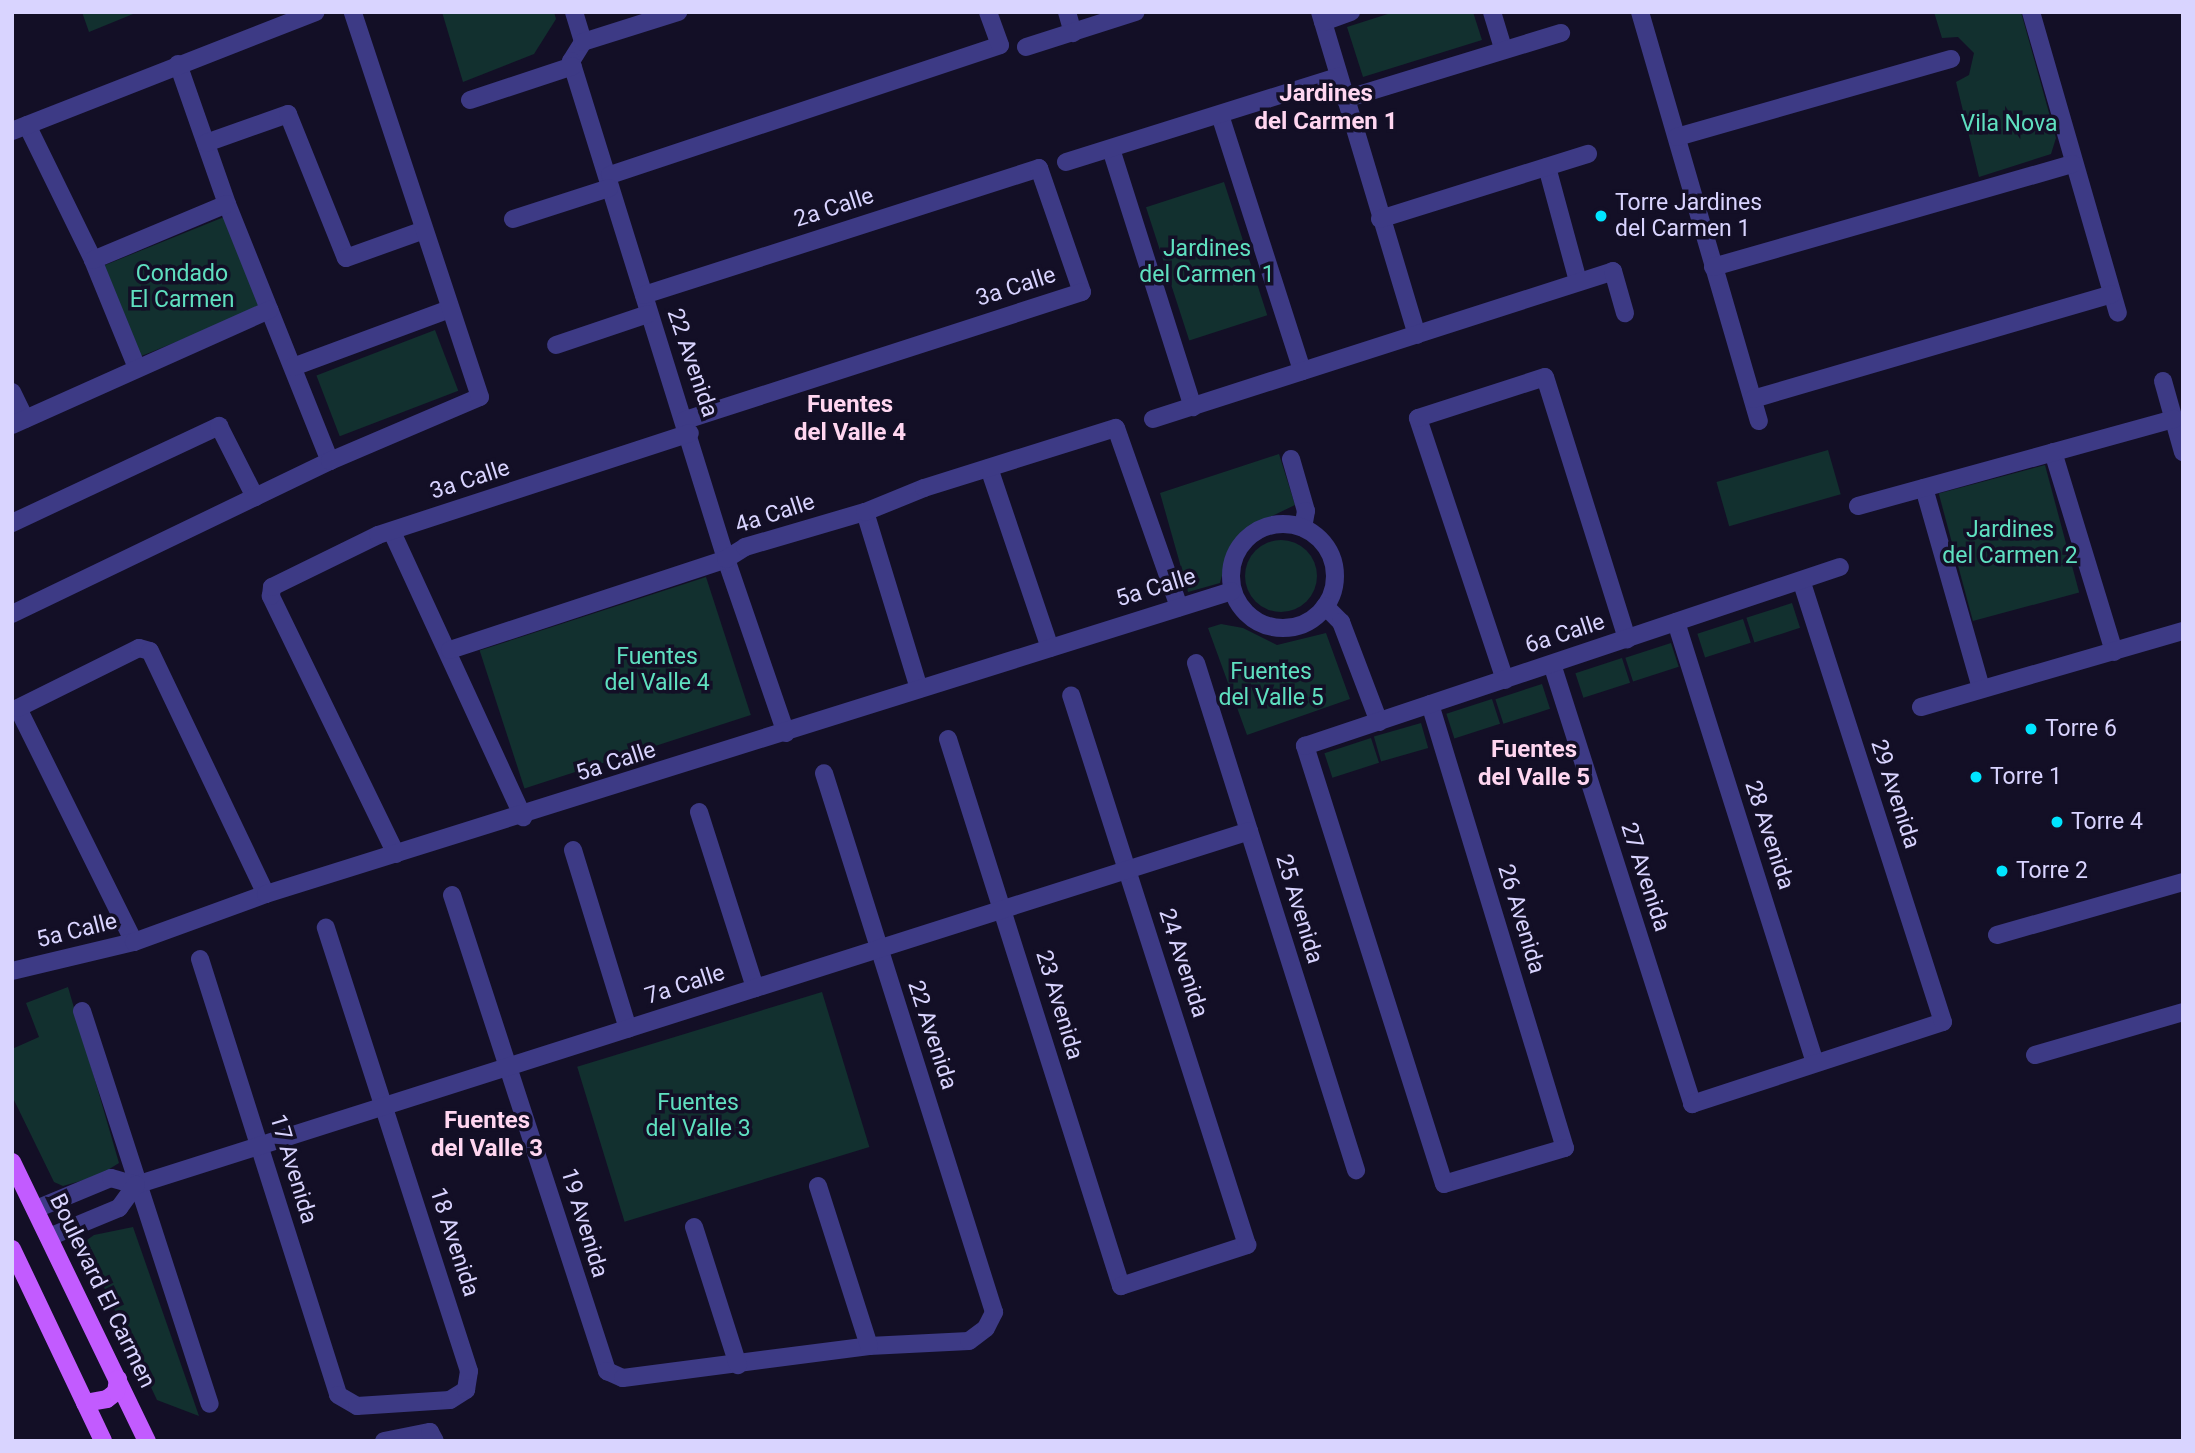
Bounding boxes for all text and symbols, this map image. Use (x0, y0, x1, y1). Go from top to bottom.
district label: Jardines del Carmen 1 (1254, 80, 1398, 136)
park label: Vila Nova (1961, 110, 2057, 138)
street label: 2a Calle (791, 182, 877, 234)
place label: Torre Jardines del Carmen 1 (1615, 189, 1762, 243)
marker: Torre Jardines del Carmen 1 (1593, 208, 1609, 224)
park label: Jardines del Carmen 1 (1139, 235, 1275, 289)
park label: Condado El Carmen (130, 260, 234, 314)
street label: 3a Calle (973, 261, 1059, 313)
street label: 22 Avenida (661, 305, 723, 421)
district label: Fuentes del Valle 4 (794, 391, 906, 447)
street label: 3a Calle (427, 454, 513, 506)
street label: 4a Calle (732, 488, 818, 540)
park label: Jardines del Carmen 2 (1942, 516, 2078, 570)
street label: 5a Calle (1113, 563, 1199, 613)
street label: 6a Calle (1522, 608, 1608, 660)
park label: Fuentes del Valle 4 (604, 643, 710, 697)
park label: Fuentes del Valle 5 (1218, 658, 1324, 712)
place label: Torre 6 (2045, 715, 2117, 743)
marker: Torre 6 (2023, 721, 2039, 737)
street label: 5a Calle (573, 736, 659, 788)
district label: Fuentes del Valle 5 (1478, 736, 1590, 792)
street label: 29 Avenida (1864, 736, 1926, 852)
place label: Torre 1 (1990, 763, 2062, 791)
marker: Torre 1 (1968, 769, 1984, 785)
street label: 28 Avenida (1738, 777, 1800, 893)
place label: Torre 4 (2071, 808, 2143, 836)
marker: Torre 4 (2049, 814, 2065, 830)
street label: 27 Avenida (1614, 819, 1676, 935)
street label: 25 Avenida (1269, 851, 1329, 967)
place label: Torre 2 (2016, 857, 2088, 885)
street label: 26 Avenida (1491, 861, 1551, 977)
marker: Torre 2 (1994, 863, 2010, 879)
street label: 24 Avenida (1152, 905, 1214, 1021)
street label: 5a Calle (34, 908, 120, 954)
street label: 23 Avenida (1029, 947, 1089, 1063)
street label: 7a Calle (642, 959, 728, 1011)
street label: 22 Avenida (901, 977, 963, 1093)
park label: Fuentes del Valle 3 (645, 1089, 751, 1143)
district label: Fuentes del Valle 3 (431, 1107, 543, 1163)
street label: 17 Avenida (263, 1111, 323, 1227)
street label: 19 Avenida (554, 1165, 614, 1281)
street label: 18 Avenida (423, 1184, 485, 1300)
street label: Boulevard El Carmen (43, 1190, 161, 1392)

